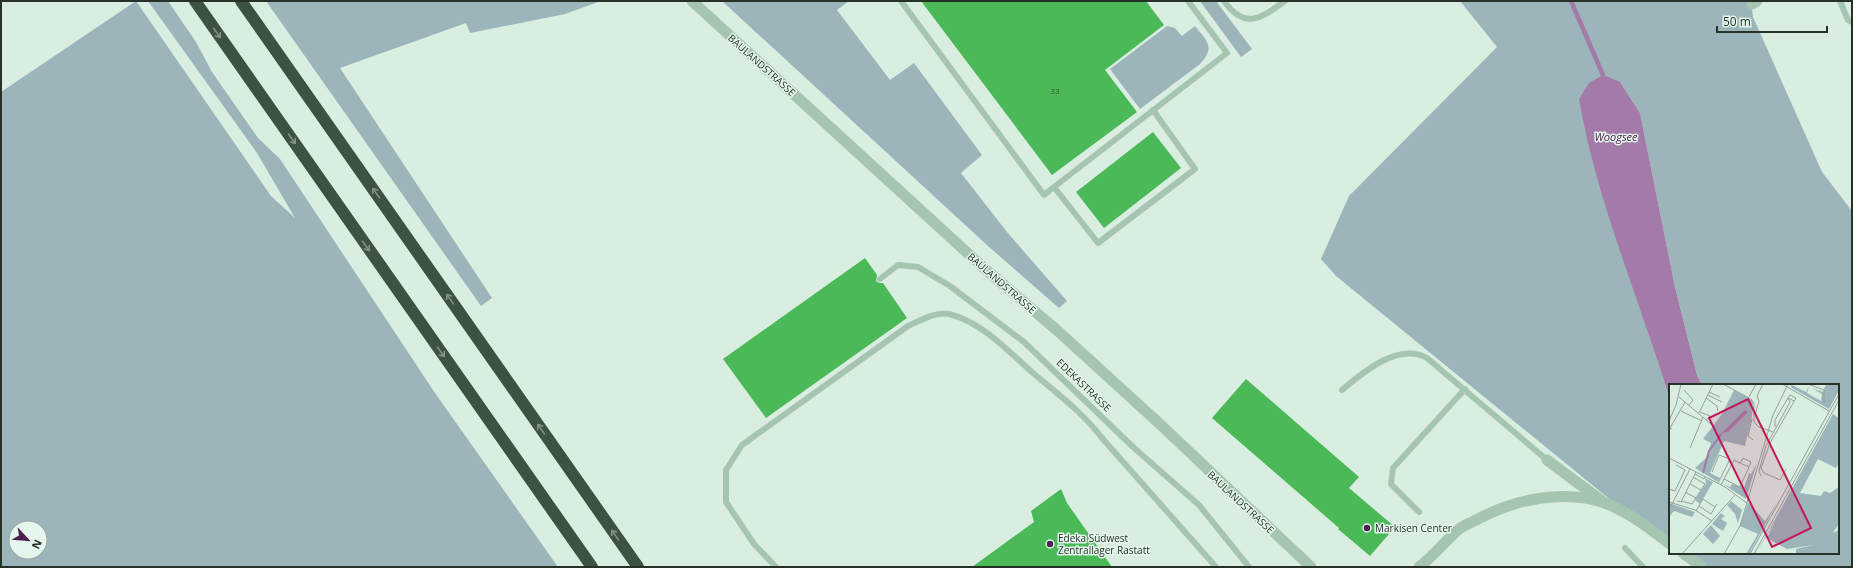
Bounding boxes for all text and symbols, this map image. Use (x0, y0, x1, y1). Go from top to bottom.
scale bar (1717, 8, 1827, 34)
text: 50 m (1723, 13, 1751, 30)
one-way arrow (213, 27, 221, 38)
street label: BAULANDSTRASSE (725, 31, 799, 99)
house number: 33 (1050, 85, 1060, 96)
water label: Woogsee (1594, 129, 1638, 144)
one-way arrow (288, 134, 296, 145)
one-way arrow (372, 187, 380, 198)
one-way arrow (362, 240, 370, 251)
street label: BAULANDSTRASSE (965, 249, 1039, 317)
one-way arrow (446, 294, 454, 305)
one-way arrow (437, 347, 445, 358)
street label: EDEKASTRASSE (1054, 355, 1114, 415)
inset map (1669, 384, 1839, 554)
one-way arrow (537, 423, 545, 434)
street label: BAULANDSTRASSE (1205, 467, 1277, 537)
north arrow (8, 520, 48, 560)
place label: Markisen Center (1375, 521, 1452, 535)
marker: Markisen Center (1362, 523, 1372, 533)
one-way arrow (611, 530, 619, 541)
place label: Edeka Südwest Zentrallager Rastatt (1058, 531, 1150, 557)
text: N (29, 537, 46, 552)
marker: Edeka Südwest Zentrallager Rastatt (1045, 539, 1055, 549)

